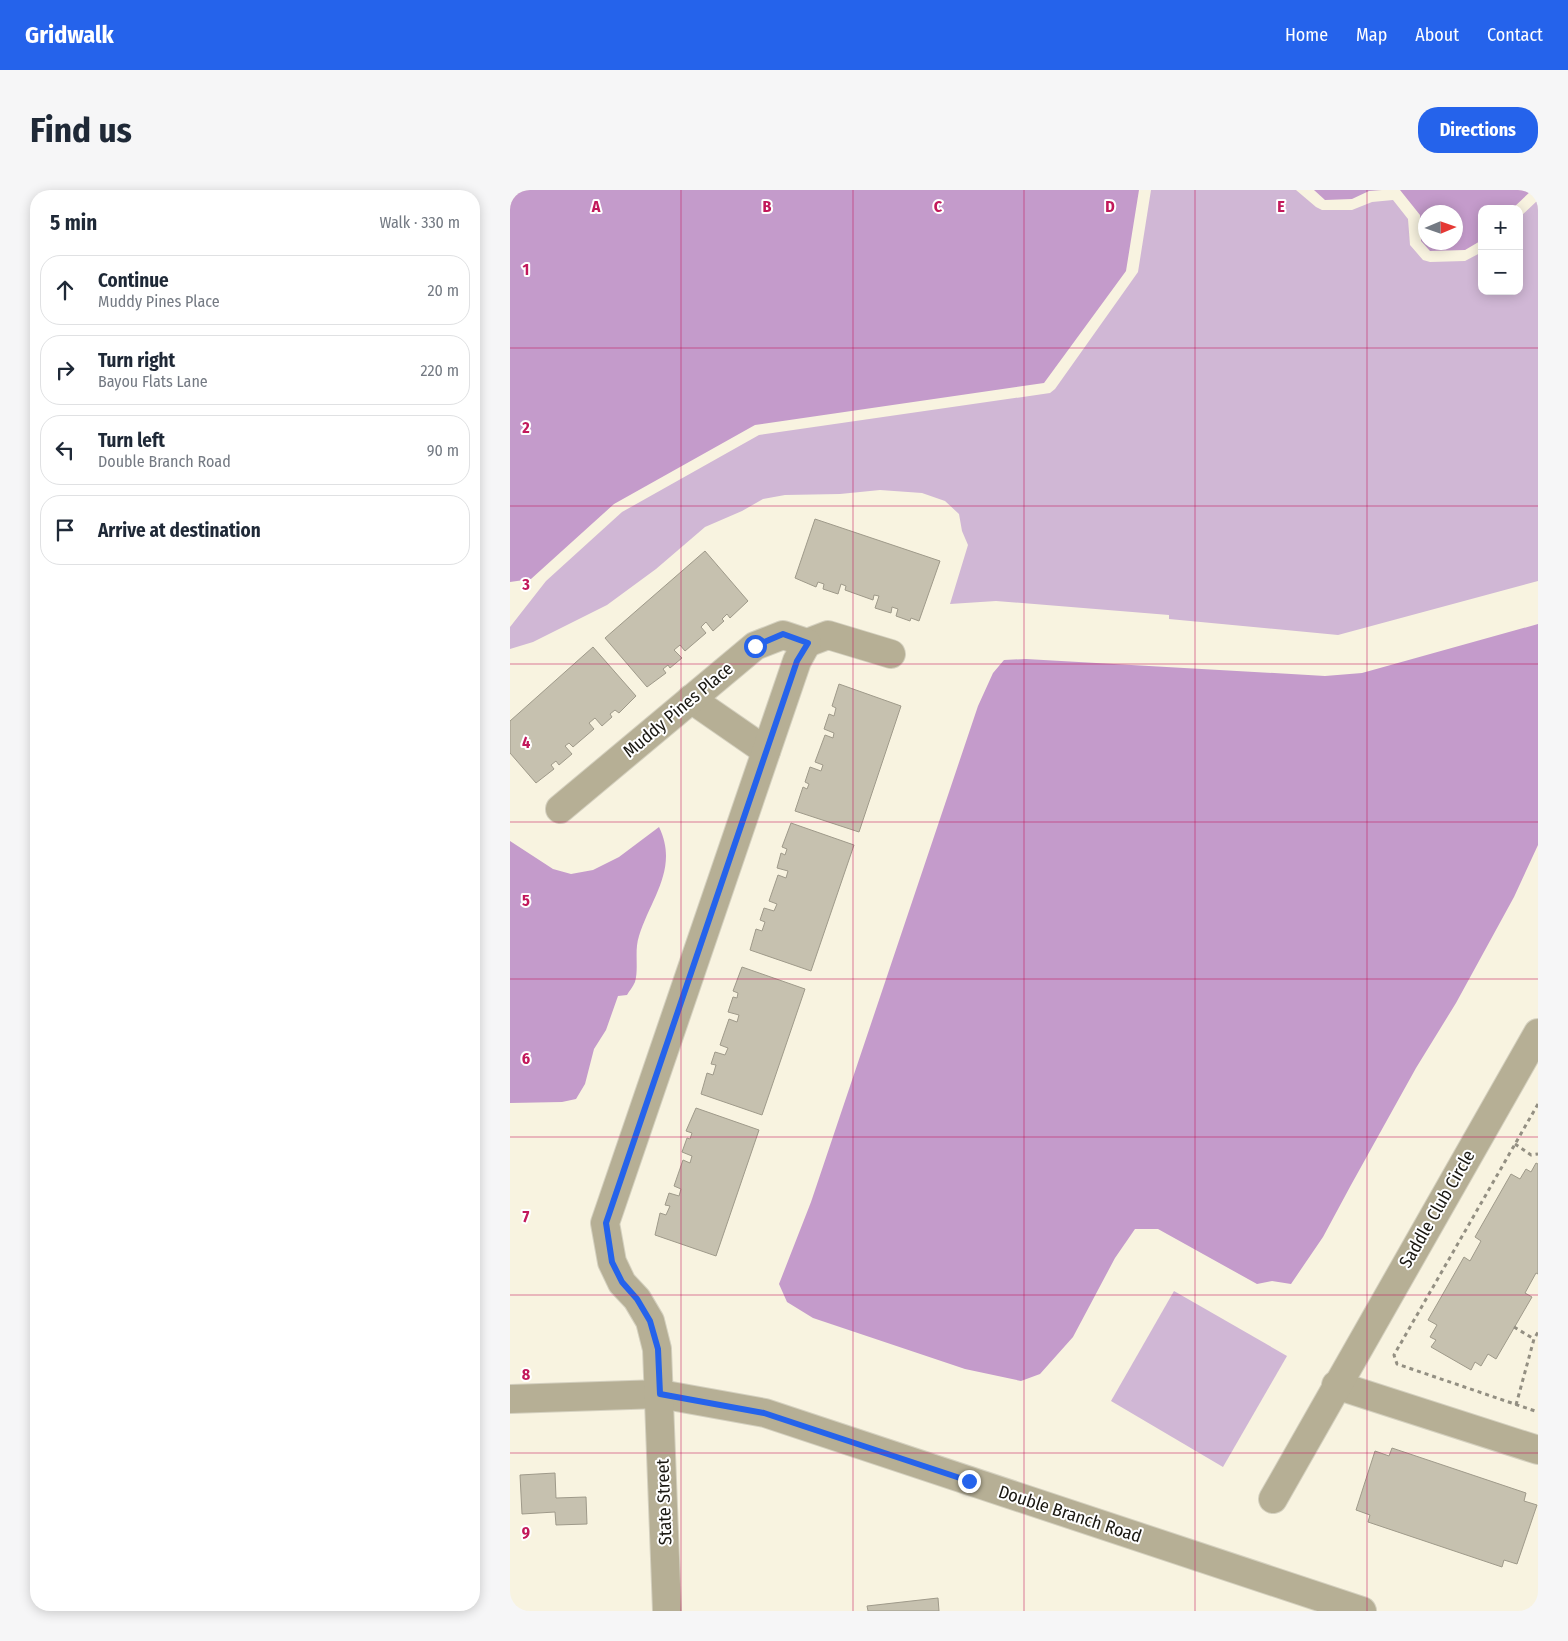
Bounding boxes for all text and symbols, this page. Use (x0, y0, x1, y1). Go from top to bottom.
text: Gridwalk (25, 21, 114, 49)
text: Home (1285, 24, 1328, 46)
text: Map (1356, 24, 1387, 46)
text: About (1415, 24, 1459, 46)
text: Contact (1487, 24, 1543, 46)
button: Directions (1418, 107, 1538, 153)
text: Find us (30, 109, 132, 151)
text: A (591, 197, 601, 216)
text: B (763, 197, 772, 216)
text: C (934, 197, 943, 216)
text: D (1105, 197, 1115, 216)
text: E (1277, 197, 1285, 216)
north arrow (1418, 205, 1463, 250)
map controls (1478, 205, 1523, 295)
button: + (1478, 205, 1523, 250)
text: 5 min (50, 210, 97, 236)
text: Walk · 330 m (379, 213, 460, 232)
button: − (1478, 250, 1523, 295)
text: 1 (523, 260, 529, 279)
text: Continue (98, 269, 169, 292)
icon: ahead (51, 276, 79, 304)
text: 20 m (428, 281, 459, 300)
text: Muddy Pines Place (98, 292, 220, 311)
text: Turn right (98, 349, 175, 372)
icon: right (51, 356, 79, 384)
text: 220 m (420, 361, 459, 380)
text: Bayou Flats Lane (98, 372, 208, 391)
text: 2 (521, 418, 530, 437)
text: Turn left (98, 429, 165, 452)
icon: left (51, 436, 79, 464)
text: 90 m (427, 441, 459, 460)
text: Double Branch Road (98, 452, 231, 471)
icon: arrive (51, 516, 79, 544)
text: Arrive at destination (98, 519, 261, 542)
text: 3 (521, 575, 530, 594)
route start (744, 635, 767, 658)
street label: Muddy Pines Place (618, 657, 738, 762)
text: 4 (522, 733, 530, 752)
text: 5 (522, 891, 530, 910)
text: 6 (522, 1049, 530, 1068)
street label: Saddle Club Circle (1394, 1146, 1480, 1272)
text: 7 (523, 1207, 530, 1226)
text: 8 (522, 1365, 531, 1384)
street label: State Street (651, 1458, 677, 1546)
route end (958, 1470, 981, 1493)
street label: Double Branch Road (996, 1480, 1144, 1548)
text: 9 (522, 1523, 530, 1542)

